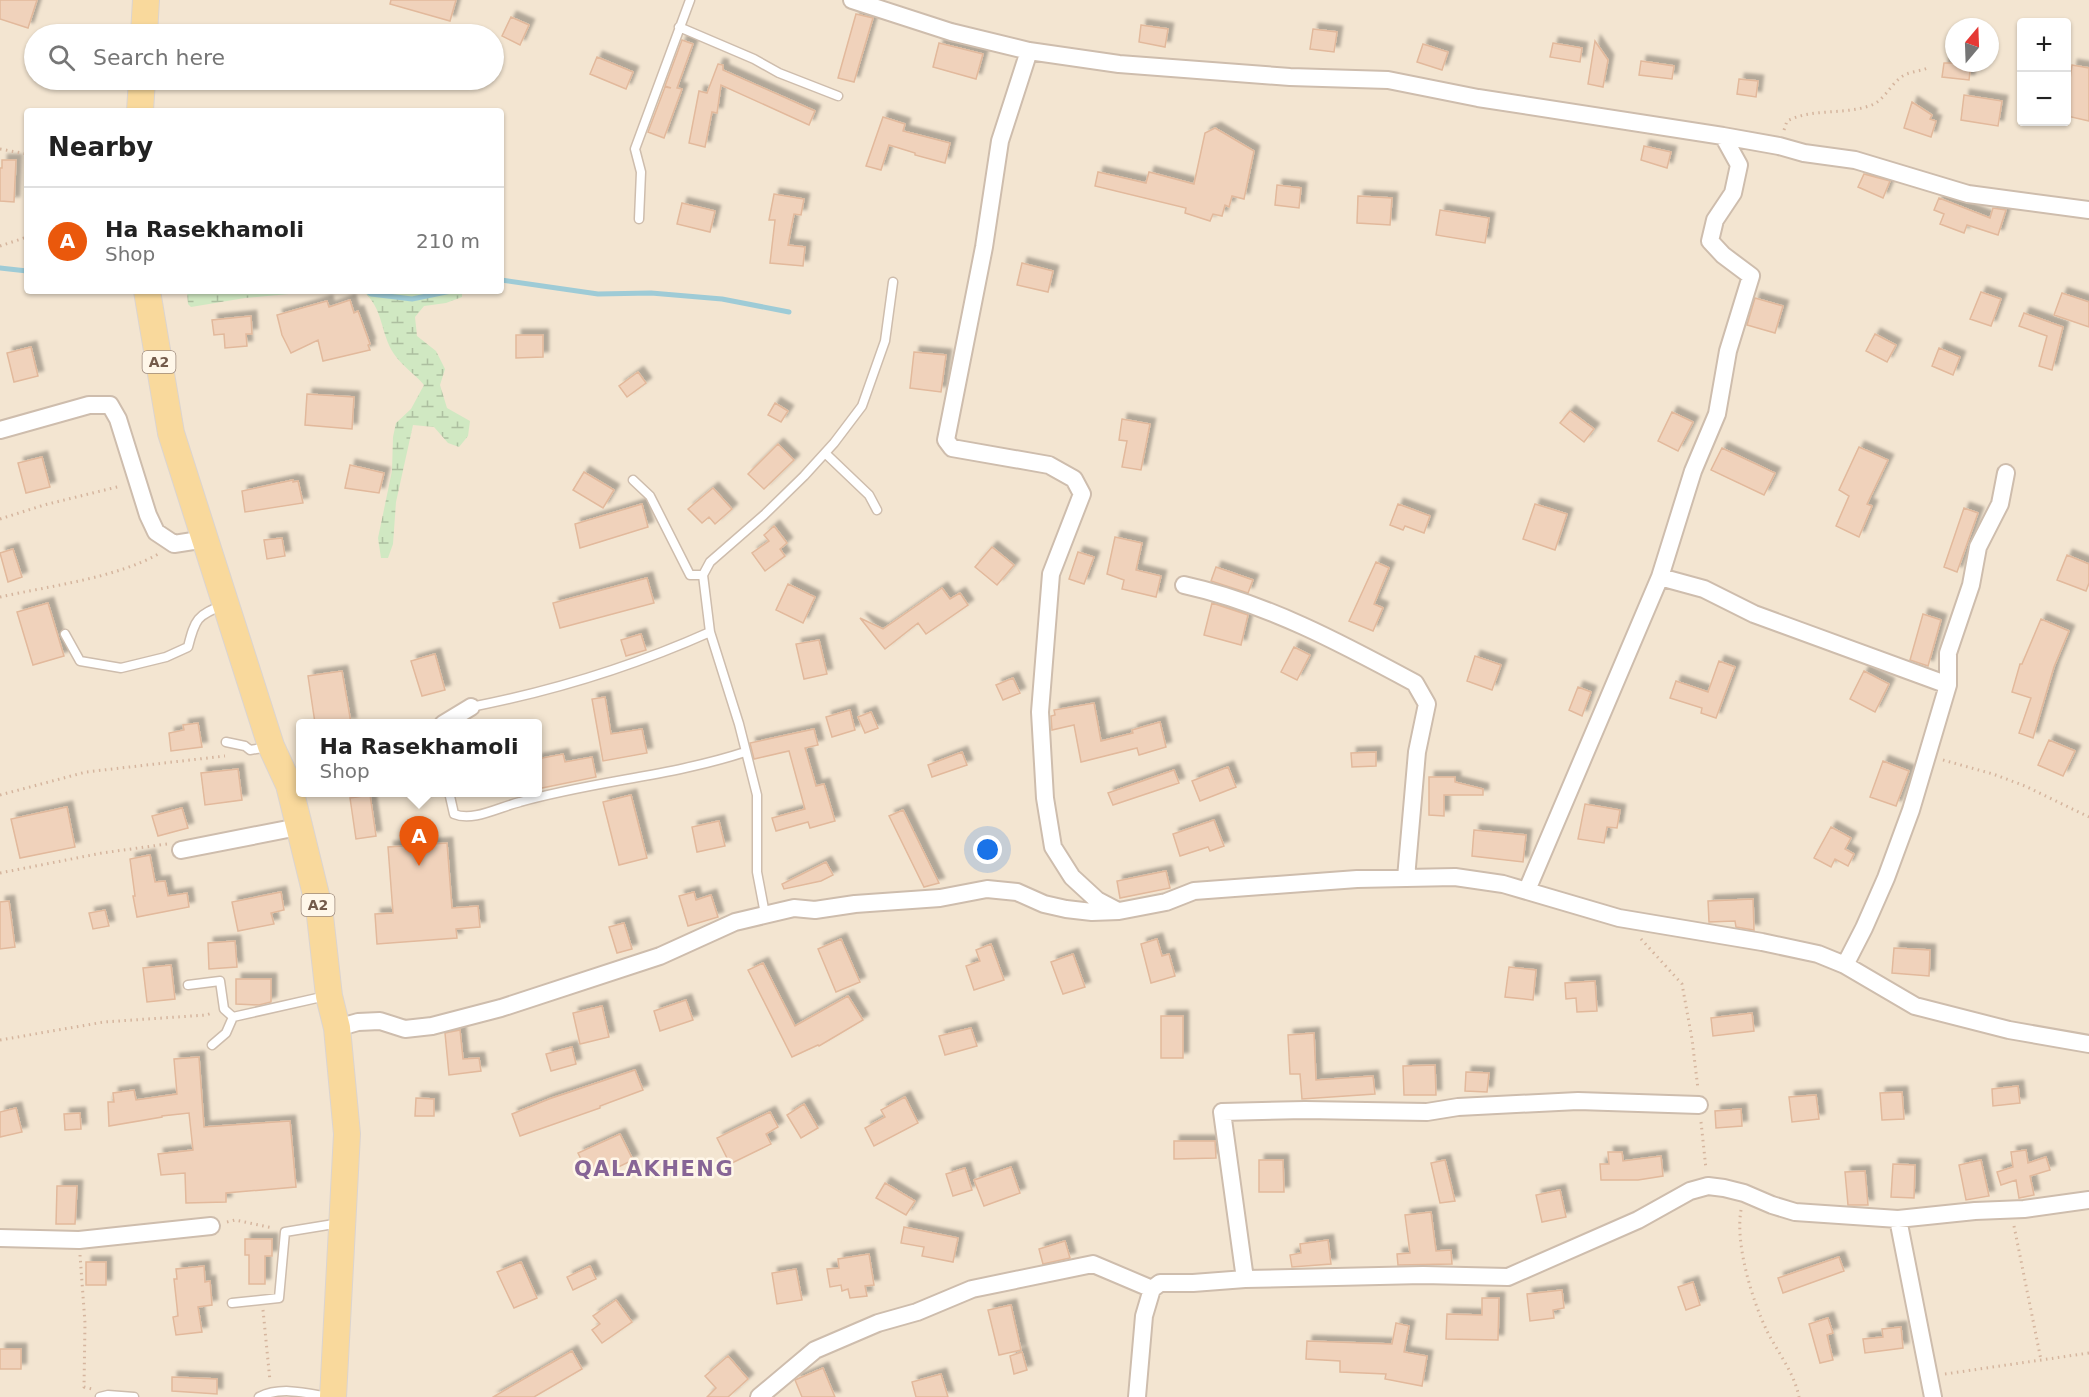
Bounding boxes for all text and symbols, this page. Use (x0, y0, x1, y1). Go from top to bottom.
north arrow (1945, 18, 1999, 72)
map controls (2017, 18, 2071, 126)
button: + (2017, 18, 2071, 72)
search box (24, 24, 504, 90)
icon: search (45, 41, 78, 74)
text: Search here (93, 45, 225, 70)
button: − (2017, 72, 2071, 126)
text: Nearby (48, 132, 153, 162)
text: Ha Rasekhamoli (105, 217, 304, 242)
text: A (60, 229, 75, 253)
text: 210 m (416, 229, 480, 253)
text: Shop (105, 242, 155, 266)
road number: A2 (142, 351, 176, 373)
popup (296, 719, 542, 797)
text: Ha Rasekhamoli (320, 734, 518, 759)
text: Shop (320, 759, 370, 783)
pin: A (400, 816, 438, 866)
your location (973, 835, 1002, 864)
road number: A2 (302, 894, 334, 916)
district label: QALAKHENG (574, 1157, 734, 1181)

